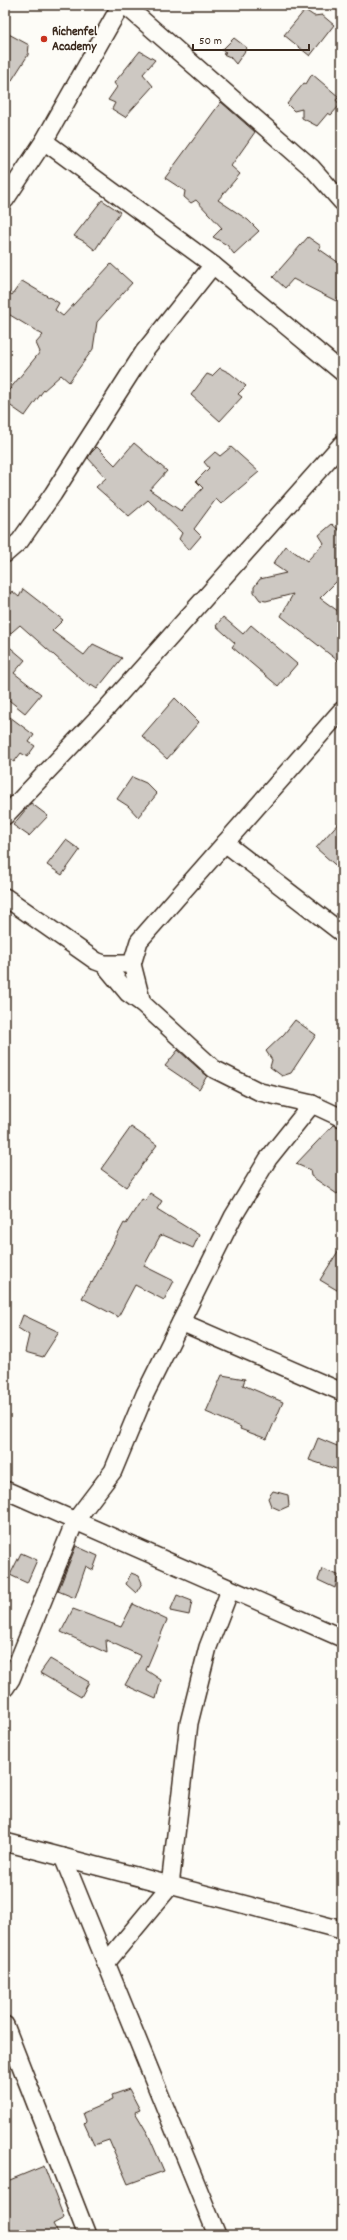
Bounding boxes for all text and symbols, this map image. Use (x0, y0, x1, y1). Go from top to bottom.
place label: Richenfel Academy (52, 23, 98, 57)
scale bar (193, 26, 309, 52)
text: 50 m (199, 33, 222, 50)
marker: Richenfel Academy (39, 34, 49, 44)

